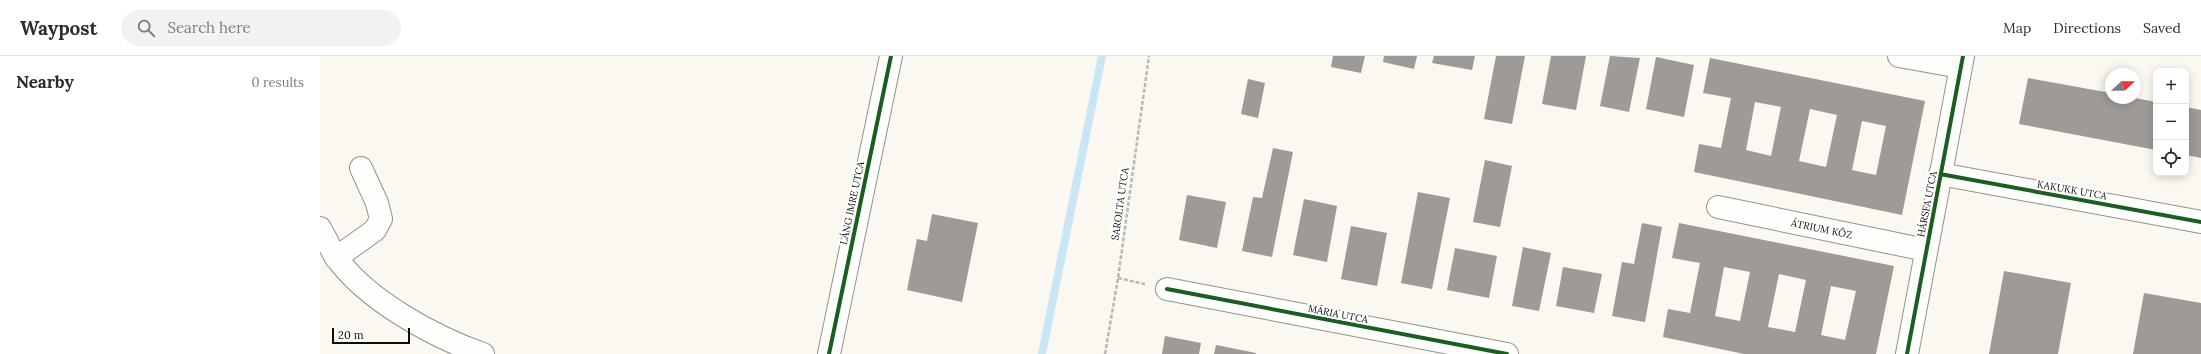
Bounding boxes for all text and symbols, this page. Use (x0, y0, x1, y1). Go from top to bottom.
search box (121, 10, 401, 46)
text: Waypost (20, 16, 97, 40)
icon: search (135, 17, 157, 39)
text: Search here (167, 18, 251, 37)
text: Map (2003, 19, 2031, 37)
text: Directions (2053, 19, 2121, 37)
text: Saved (2143, 19, 2181, 37)
north arrow (2105, 68, 2141, 104)
map controls (2153, 68, 2189, 176)
button: + (2153, 68, 2189, 104)
text: Nearby (16, 71, 74, 93)
text: 0 results (252, 74, 304, 91)
button: − (2153, 104, 2189, 140)
button: locate (2153, 140, 2189, 176)
street label: LÁNG IMRE UTCA (837, 159, 867, 246)
street label: SAROLTA UTCA (1108, 166, 1132, 241)
street label: HÁRSFA UTCA (1914, 169, 1940, 238)
street label: KAKUKK UTCA (2036, 177, 2109, 203)
street label: ÁTRIUM KÖZ (1789, 216, 1854, 241)
street label: MÁRIA UTCA (1307, 302, 1370, 326)
scale bar (332, 326, 410, 345)
text: 20 m (338, 328, 363, 342)

